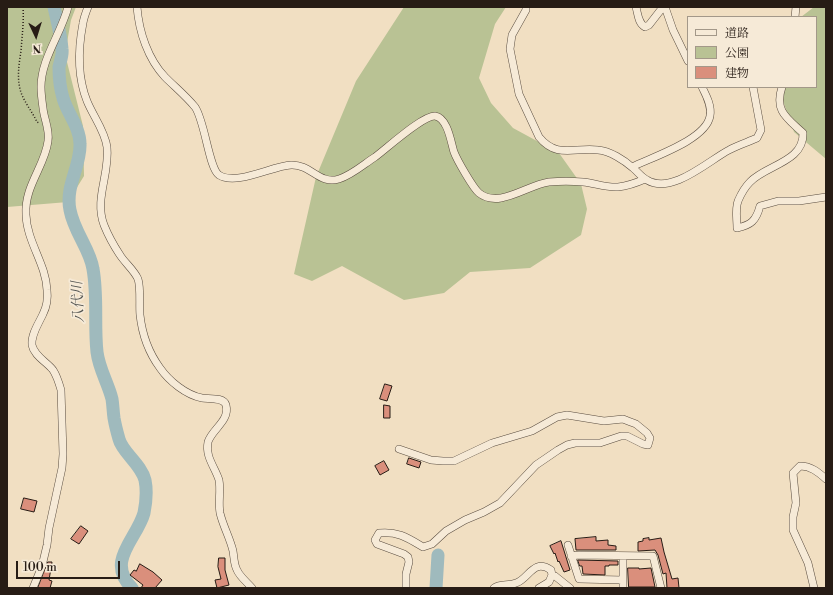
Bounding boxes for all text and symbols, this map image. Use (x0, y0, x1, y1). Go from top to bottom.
north arrow (16, 16, 56, 56)
legend (687, 16, 817, 88)
text: 道路 (725, 26, 749, 41)
text: N (32, 41, 42, 55)
text: 公園 (725, 46, 749, 61)
text: 建物 (725, 66, 749, 81)
water label: 八代川 (70, 281, 88, 323)
scale bar (18, 553, 122, 579)
text: 100 m (23, 560, 57, 575)

